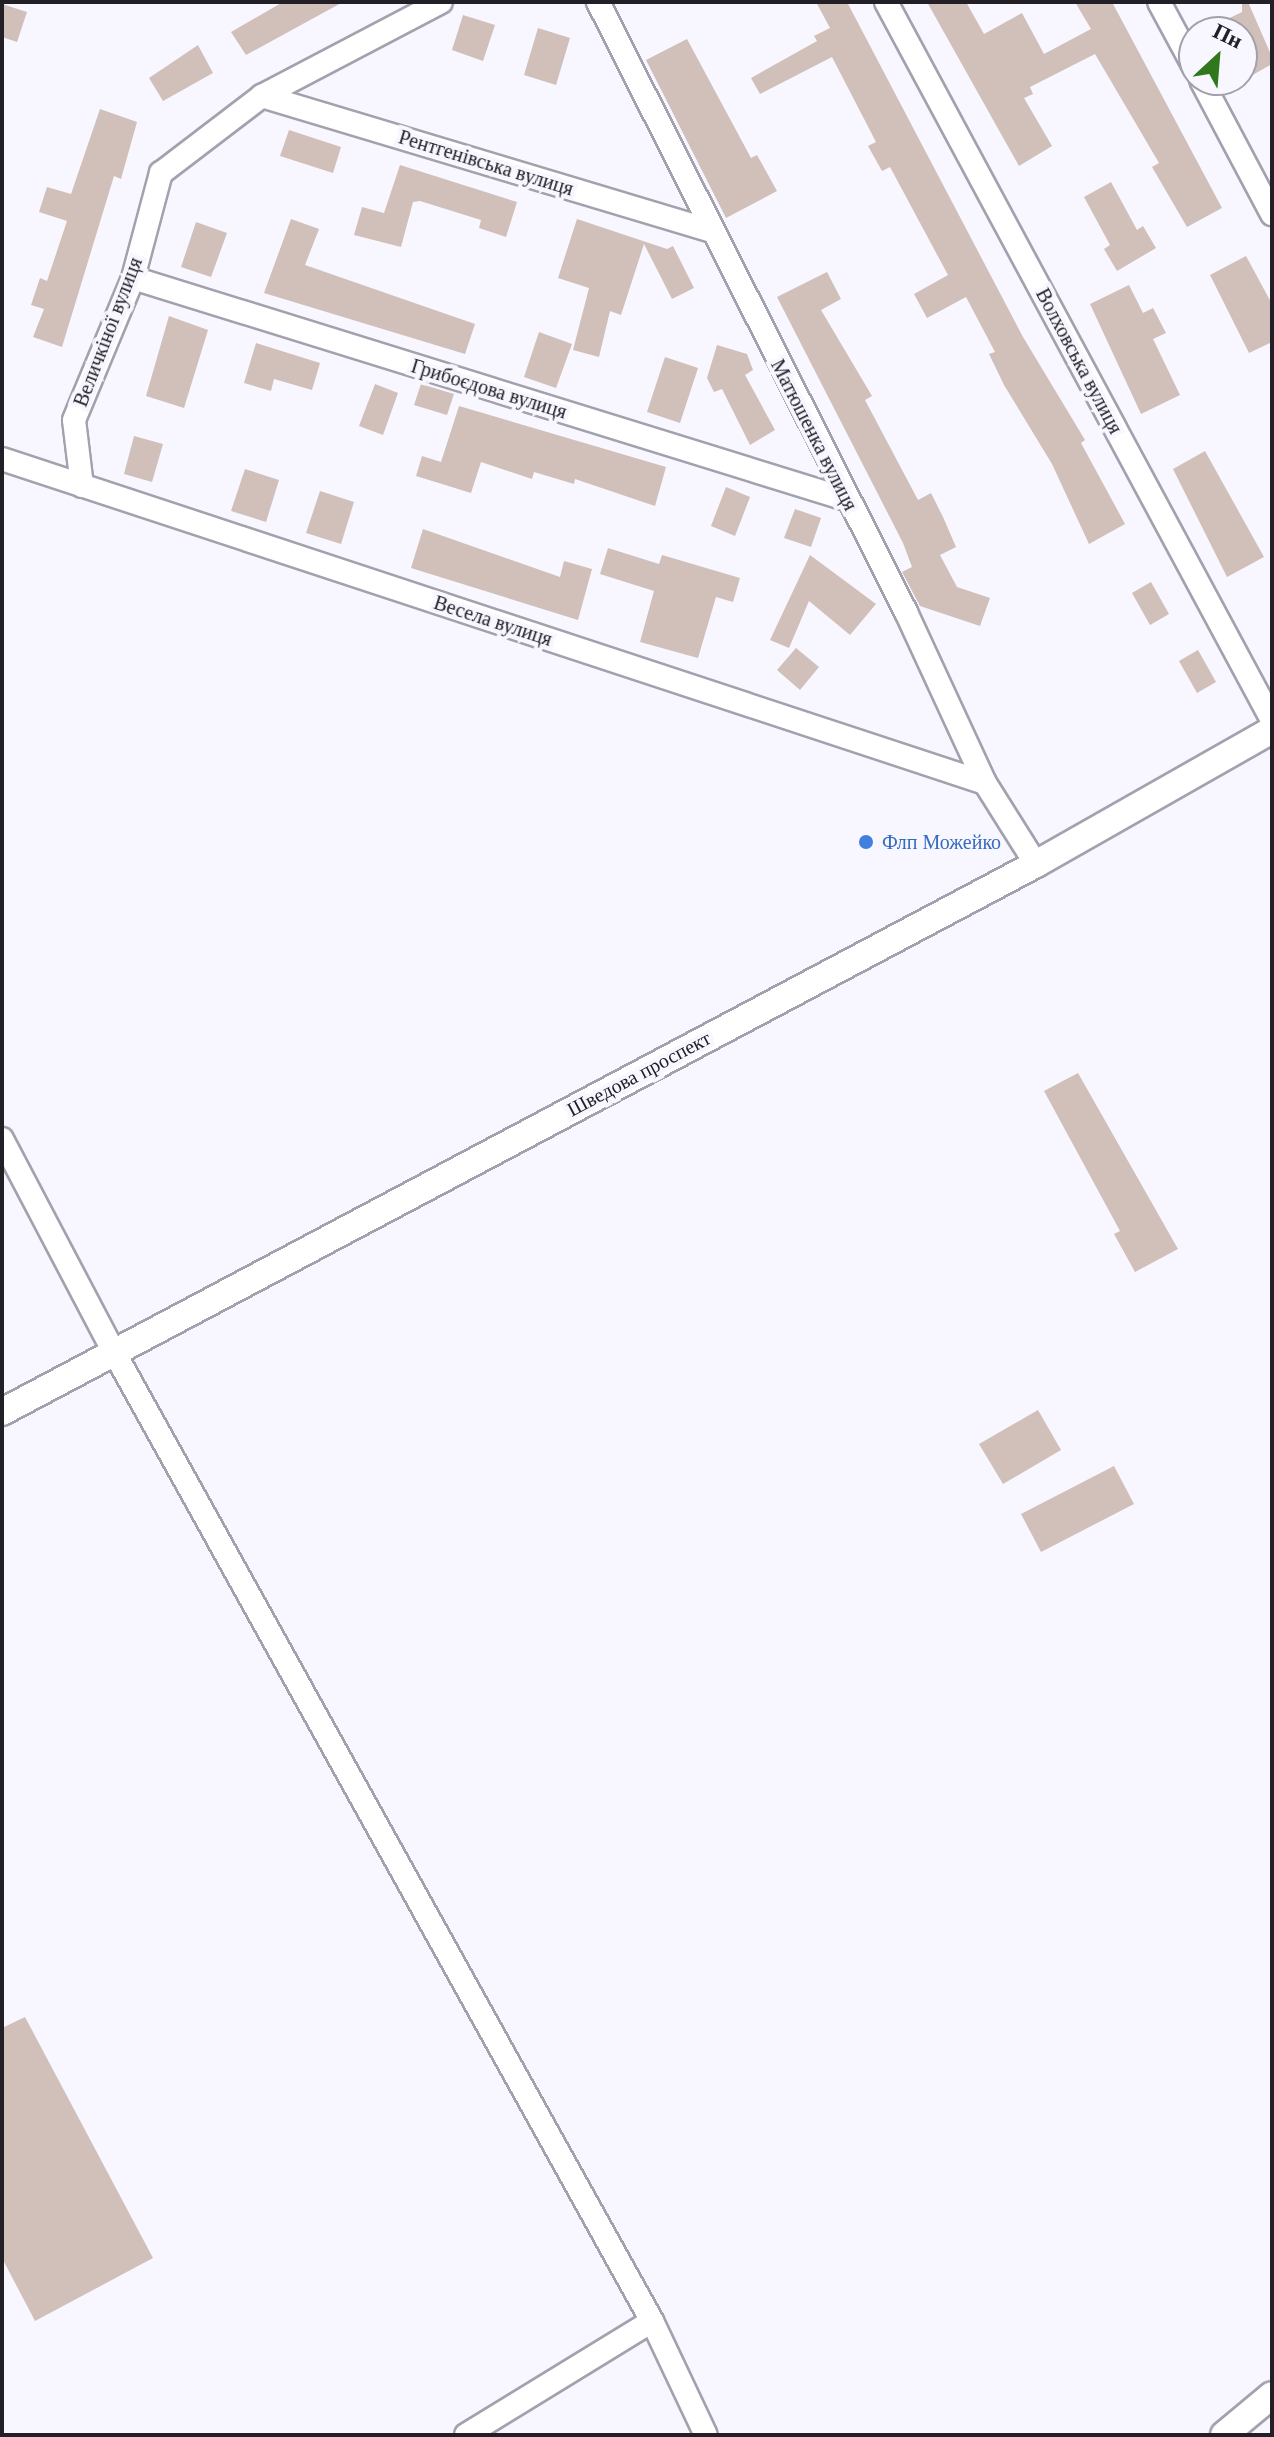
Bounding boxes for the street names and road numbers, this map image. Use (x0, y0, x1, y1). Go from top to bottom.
street label: Рентгенівська вулиця (396, 125, 576, 201)
street label: Величкіної вулиця (68, 254, 148, 410)
street label: Волховська вулиця (1031, 284, 1127, 438)
street label: Грибоєдова вулиця (408, 354, 570, 424)
street label: Матюшенка вулиця (765, 355, 863, 515)
street label: Весела вулиця (431, 591, 555, 651)
street label: Шведова проспект (563, 1026, 715, 1122)

